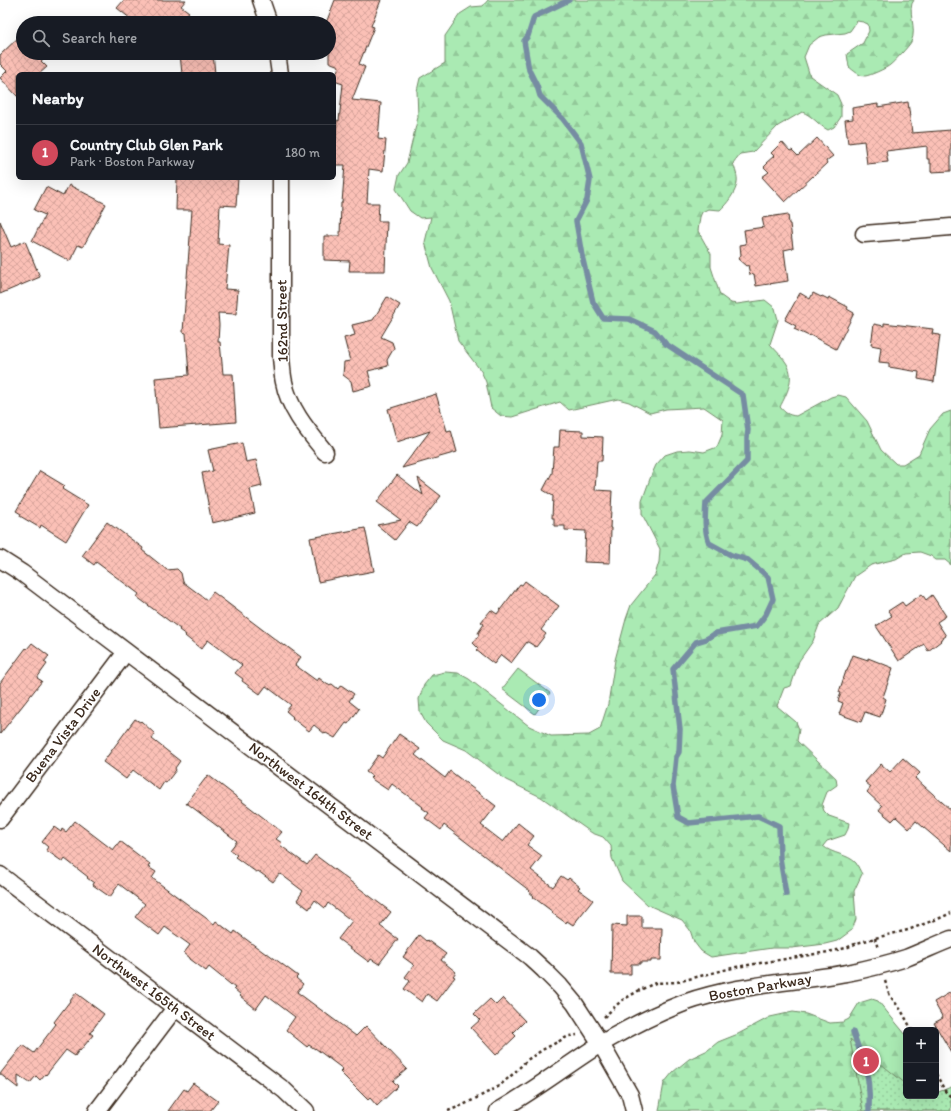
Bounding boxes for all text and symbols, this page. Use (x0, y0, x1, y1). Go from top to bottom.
search box (16, 16, 336, 60)
icon: search (30, 27, 52, 49)
text: Search here (62, 29, 137, 47)
text: Nearby (32, 88, 84, 108)
text: Country Club Glen Park (70, 136, 223, 154)
text: 1 (42, 145, 48, 160)
text: 180 m (285, 145, 320, 160)
text: Park · Boston Parkway (70, 154, 195, 169)
street label: 162nd Street (272, 279, 292, 362)
street label: Buena Vista Drive (21, 684, 105, 786)
your location (529, 690, 549, 710)
street label: Northwest 164th Street (245, 738, 377, 844)
street label: Northwest 165th Street (89, 940, 220, 1044)
street label: Boston Parkway (707, 969, 813, 1005)
map controls (903, 1027, 939, 1099)
button: + (903, 1027, 939, 1063)
pin: 1 (853, 1046, 879, 1076)
button: − (903, 1063, 939, 1099)

